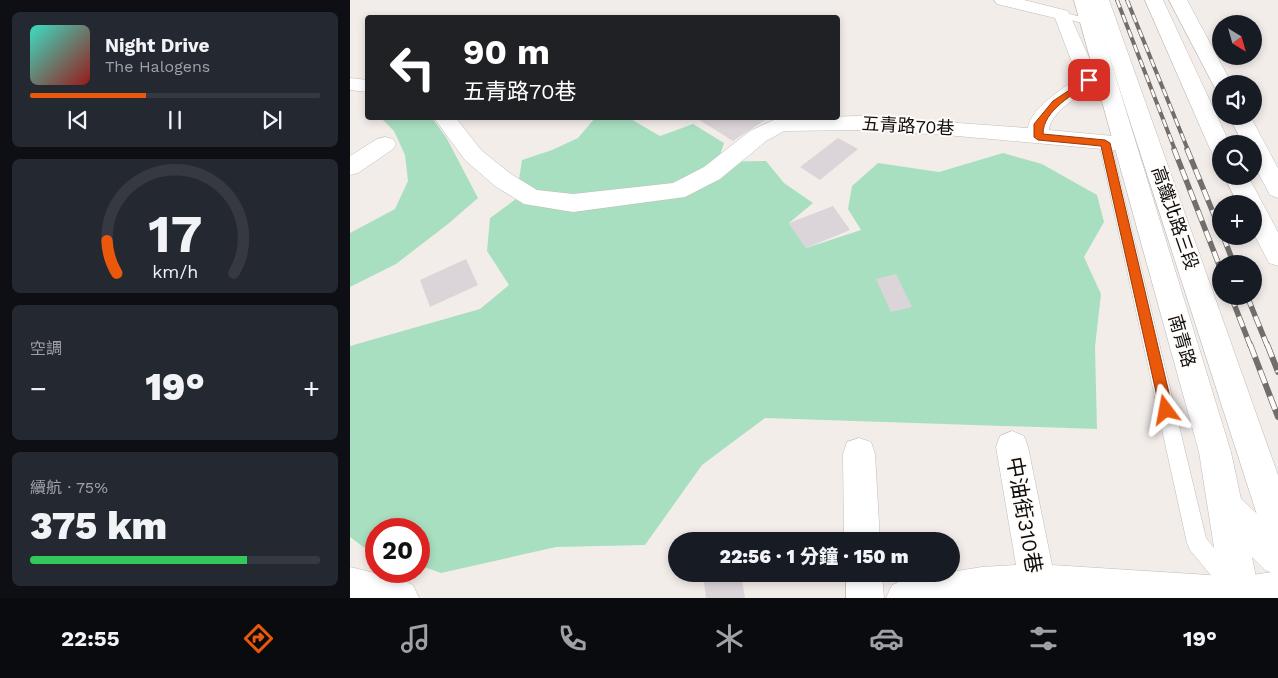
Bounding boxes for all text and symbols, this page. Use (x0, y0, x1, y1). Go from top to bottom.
north arrow (1212, 15, 1262, 65)
map controls (1212, 15, 1262, 305)
text: 90 m (463, 31, 550, 73)
text: Night Drive (105, 34, 210, 57)
icon: left (380, 35, 445, 100)
text: The Halogens (105, 57, 210, 76)
pin (1068, 59, 1110, 101)
icon: arrive (1075, 66, 1103, 94)
button: sound (1212, 75, 1262, 125)
text: 五青路70巷 (463, 79, 577, 104)
icon: previous (64, 106, 92, 134)
icon: pause (161, 106, 189, 134)
icon: next (258, 106, 286, 134)
street label: 五青路70巷 (861, 113, 955, 138)
button: search (1212, 135, 1262, 185)
street label: 高鐵北路三段 (1148, 163, 1203, 272)
button: + (1212, 195, 1262, 245)
text: 17 (148, 204, 202, 265)
button: − (1212, 255, 1262, 305)
text: km/h (152, 261, 198, 282)
street label: 南青路 (1165, 312, 1200, 370)
text: 空調 (30, 339, 62, 358)
text: 19° (145, 365, 205, 409)
text: − (30, 372, 47, 405)
text: + (303, 372, 320, 405)
position arrow (1139, 383, 1191, 435)
street label: 中油街310巷 (1002, 455, 1047, 575)
text: 續航 · 75% (30, 478, 108, 497)
text: 375 km (30, 504, 167, 548)
speed limit sign: 20 (365, 518, 430, 583)
text: 22:56 · 1 分鐘 · 150 m (719, 545, 909, 568)
icon: directions (241, 621, 276, 656)
icon: music (398, 621, 433, 656)
icon: phone (555, 621, 590, 656)
icon: climate (712, 621, 747, 656)
icon: car (869, 621, 904, 656)
icon: filters (1026, 621, 1061, 656)
text: 22:55 (61, 626, 120, 651)
text: 19° (1183, 626, 1217, 651)

